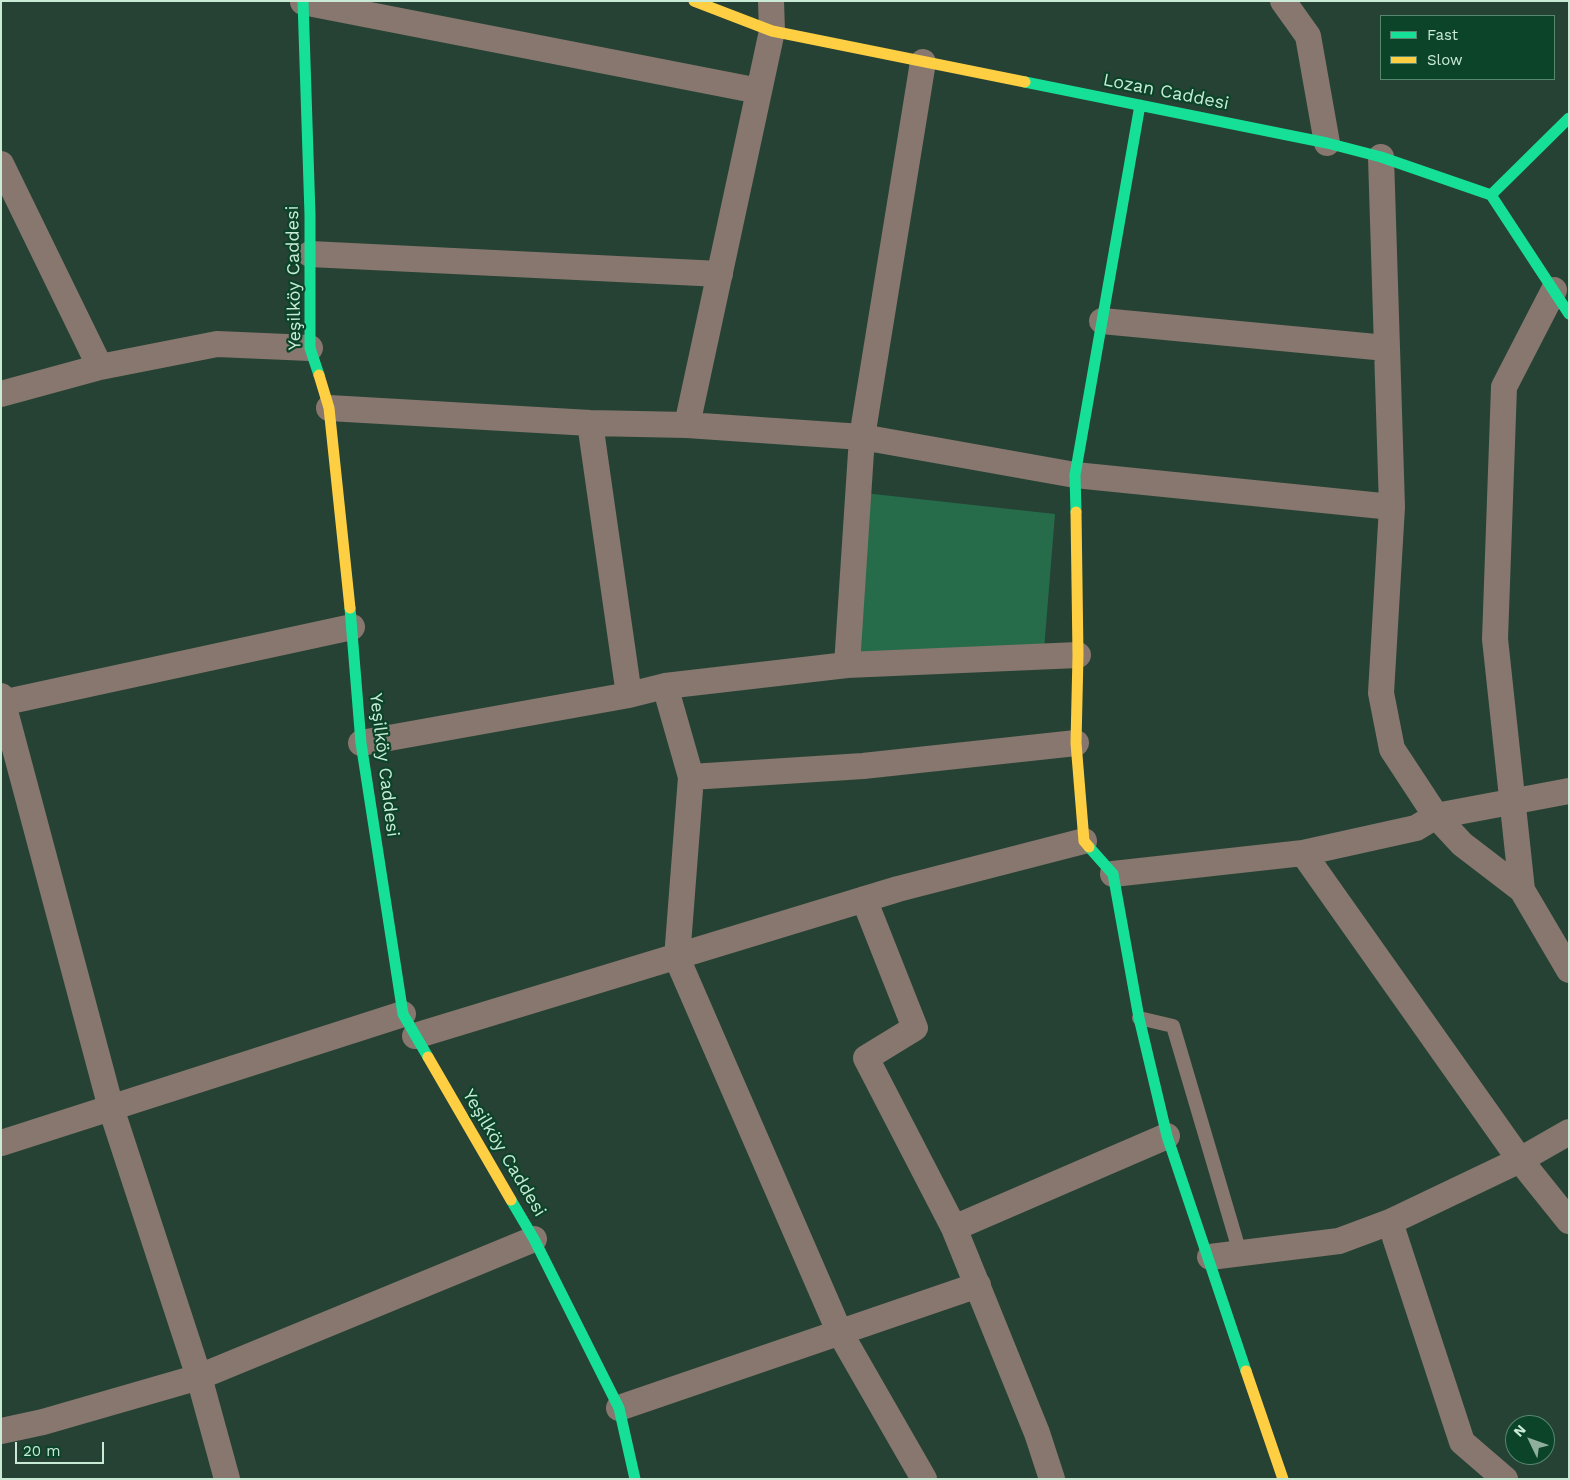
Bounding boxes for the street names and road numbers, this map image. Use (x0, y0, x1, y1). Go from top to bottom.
street label: Lozan Caddesi (1101, 69, 1231, 115)
street label: Yeşilköy Caddesi (282, 205, 306, 351)
street label: Yeşilköy Caddesi (364, 692, 404, 838)
street label: Yeşilköy Caddesi (457, 1085, 551, 1221)

